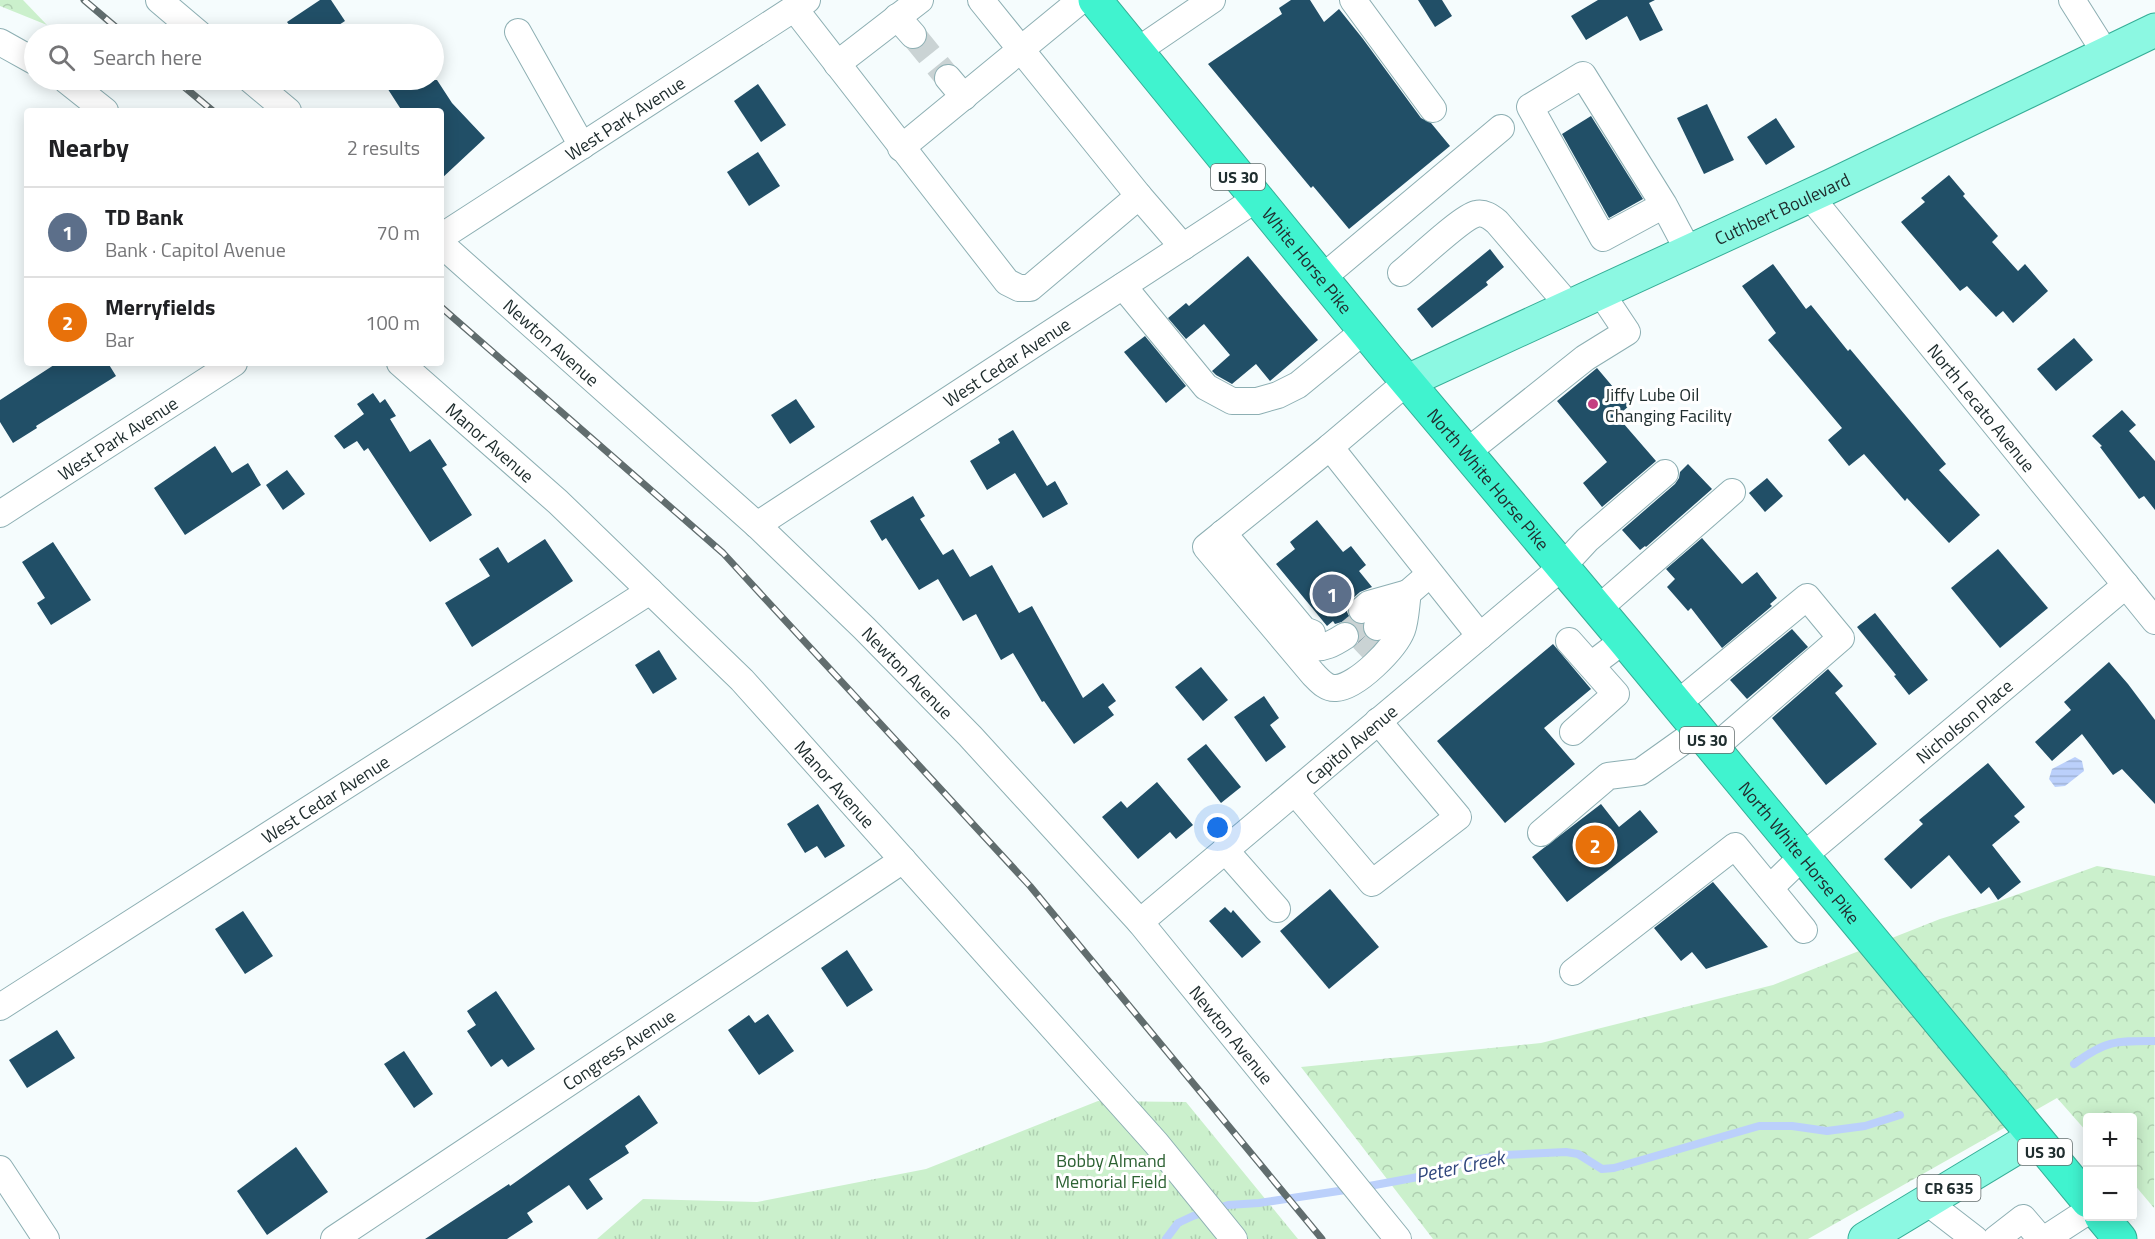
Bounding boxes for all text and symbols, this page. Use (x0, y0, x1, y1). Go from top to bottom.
search box (24, 24, 444, 90)
text: Search here (93, 40, 202, 74)
icon: search (45, 41, 78, 74)
street label: West Park Avenue (560, 69, 690, 167)
text: Nearby (48, 128, 129, 167)
text: 2 results (347, 132, 420, 163)
road number: US 30 (1211, 164, 1265, 190)
street label: Cuthbert Boulevard (1710, 165, 1854, 251)
text: TD Bank (105, 200, 184, 234)
street label: White Horse Pike (1256, 201, 1359, 319)
text: 1 (62, 217, 73, 248)
text: 70 m (376, 217, 420, 248)
text: Bank · Capitol Avenue (105, 234, 286, 265)
text: Merryfields (105, 290, 215, 324)
street label: Newton Avenue (498, 292, 606, 393)
text: 2 (62, 307, 73, 338)
text: 100 m (365, 307, 420, 338)
street label: West Cedar Avenue (937, 310, 1075, 414)
text: Bar (105, 324, 134, 355)
street label: North Lecato Avenue (1921, 338, 2042, 478)
place label: Jiffy Lube Oil Changing Facility (1605, 381, 1732, 429)
street label: West Park Avenue (52, 389, 183, 487)
street label: Manor Avenue (440, 396, 540, 489)
marker: Jiffy Lube Oil Changing Facility (1586, 397, 1600, 411)
street label: North White Horse Pike (1421, 402, 1556, 556)
pin: 1 (1312, 572, 1352, 616)
street label: Newton Avenue (856, 620, 960, 725)
street label: Nicholson Place (1909, 672, 2018, 770)
street label: Capitol Avenue (1299, 698, 1403, 791)
road number: US 30 (1680, 727, 1734, 753)
street label: Manor Avenue (788, 734, 882, 834)
street label: West Cedar Avenue (256, 748, 394, 850)
street label: North White Horse Pike (1733, 775, 1867, 930)
your location (1203, 813, 1232, 842)
pin: 2 (1576, 822, 1614, 868)
street label: Newton Avenue (1183, 979, 1280, 1090)
street label: Congress Avenue (557, 1002, 680, 1097)
map controls (2083, 1113, 2137, 1221)
button: + (2083, 1113, 2137, 1167)
road number: US 30 (2018, 1139, 2072, 1165)
water label: Peter Creek (1413, 1141, 1509, 1191)
park label: Bobby Almand Memorial Field (1055, 1147, 1167, 1195)
button: − (2083, 1167, 2137, 1221)
road number: CR 635 (1918, 1175, 1980, 1201)

